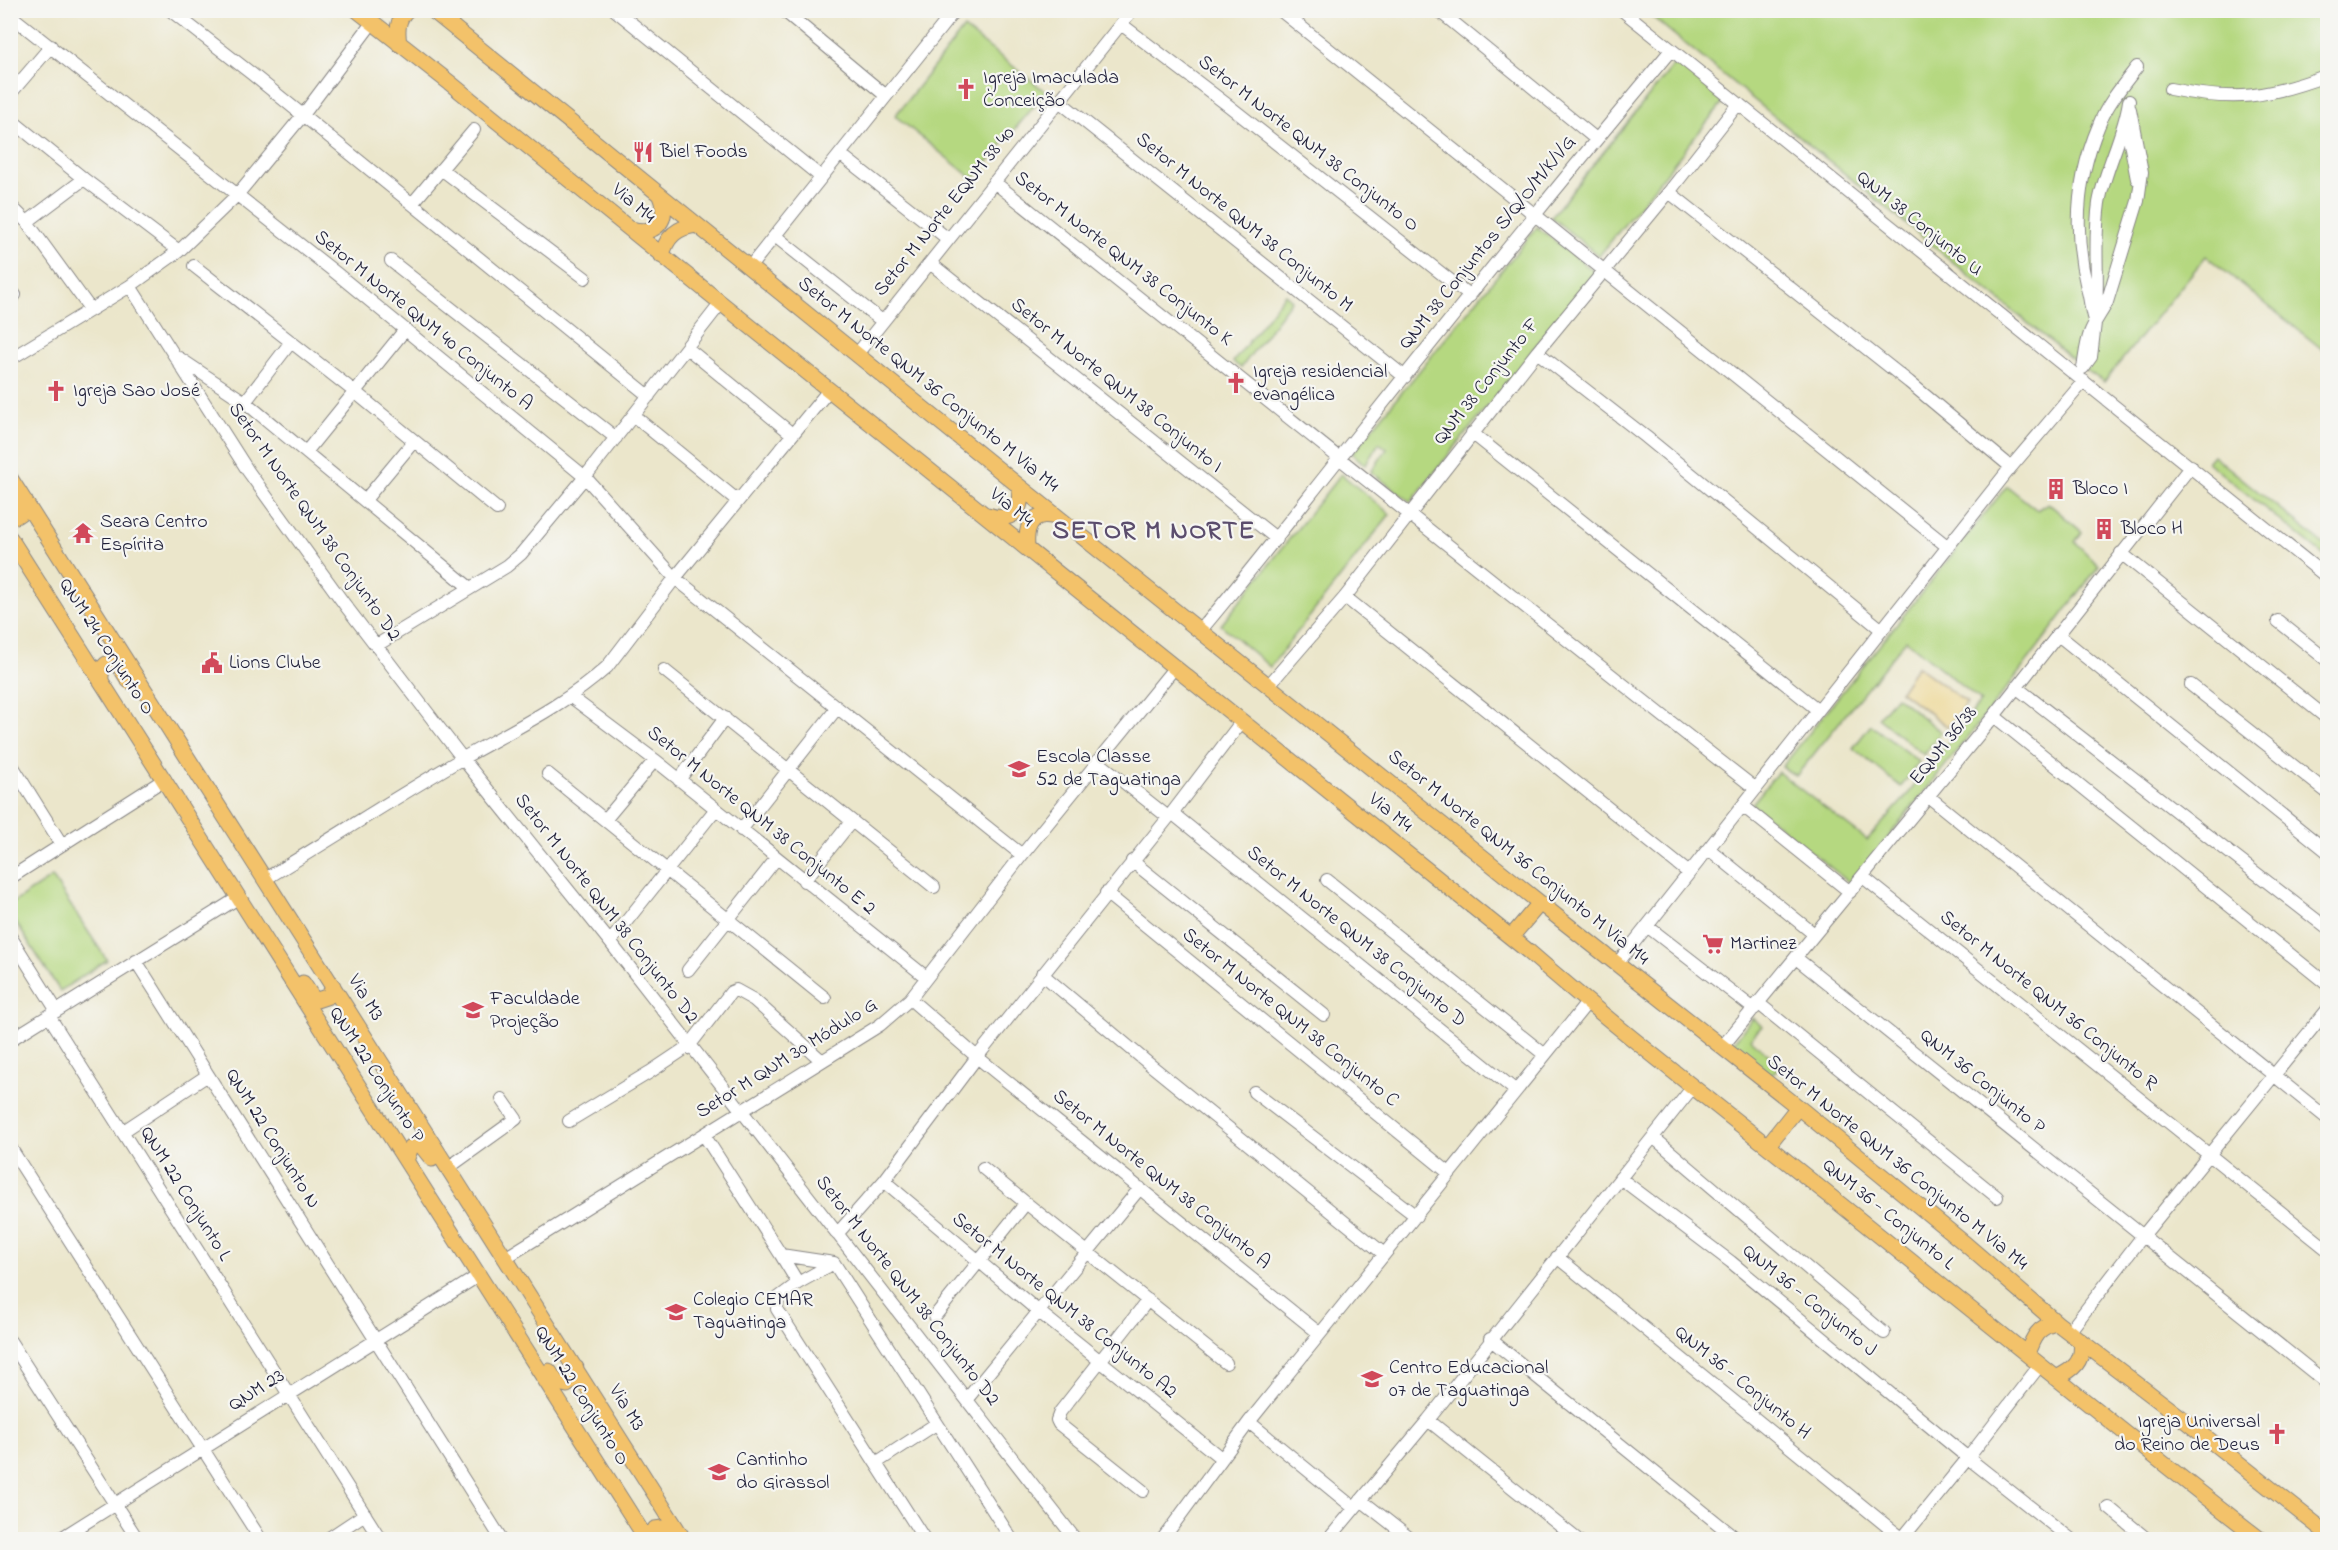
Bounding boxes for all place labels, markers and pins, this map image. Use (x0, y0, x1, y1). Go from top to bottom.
place label: Igreja Imaculada Conceição (983, 64, 1119, 116)
church icon: Igreja Imaculada Conceição (954, 77, 978, 101)
place label: Biel Foods (659, 138, 748, 167)
restaurant icon: Biel Foods (631, 140, 655, 164)
place label: Igreja residencial evangélica (1253, 358, 1387, 411)
church icon: Igreja residencial evangélica (1224, 371, 1248, 395)
place label: Igreja Sao José (73, 377, 200, 407)
church icon: Igreja Sao José (44, 379, 68, 403)
place label: Bloco I (2072, 475, 2128, 504)
building icon: Bloco I (2044, 477, 2068, 501)
place label: Seara Centro Espírita (100, 508, 208, 560)
place label: Bloco H (2120, 515, 2183, 544)
building icon: Bloco H (2092, 517, 2116, 541)
temple icon: Seara Centro Espírita (71, 521, 95, 545)
place label: Lions Clube (229, 649, 321, 678)
public building icon: Lions Clube (200, 651, 224, 675)
place label: Escola Classe 52 de Taguatinga (1036, 743, 1181, 796)
school or university icon: Escola Classe 52 de Taguatinga (1007, 757, 1031, 781)
place label: Martinez (1730, 930, 1797, 959)
supermarket icon: Martinez (1701, 932, 1725, 956)
place label: Faculdade Projeção (489, 985, 580, 1037)
school or university icon: Faculdade Projeção (461, 998, 485, 1022)
place label: Colegio CEMAR Taguatinga (693, 1286, 814, 1339)
school or university icon: Colegio CEMAR Taguatinga (664, 1300, 688, 1324)
place label: Centro Educacional 07 de Taguatinga (1389, 1354, 1548, 1407)
school or university icon: Centro Educacional 07 de Taguatinga (1360, 1367, 1384, 1391)
place label: Igreja Universal do Reino de Deus (2114, 1408, 2260, 1460)
church icon: Igreja Universal do Reino de Deus (2265, 1422, 2289, 1446)
place label: Cantinho do Girassol (736, 1446, 829, 1498)
school or university icon: Cantinho do Girassol (707, 1460, 731, 1484)

